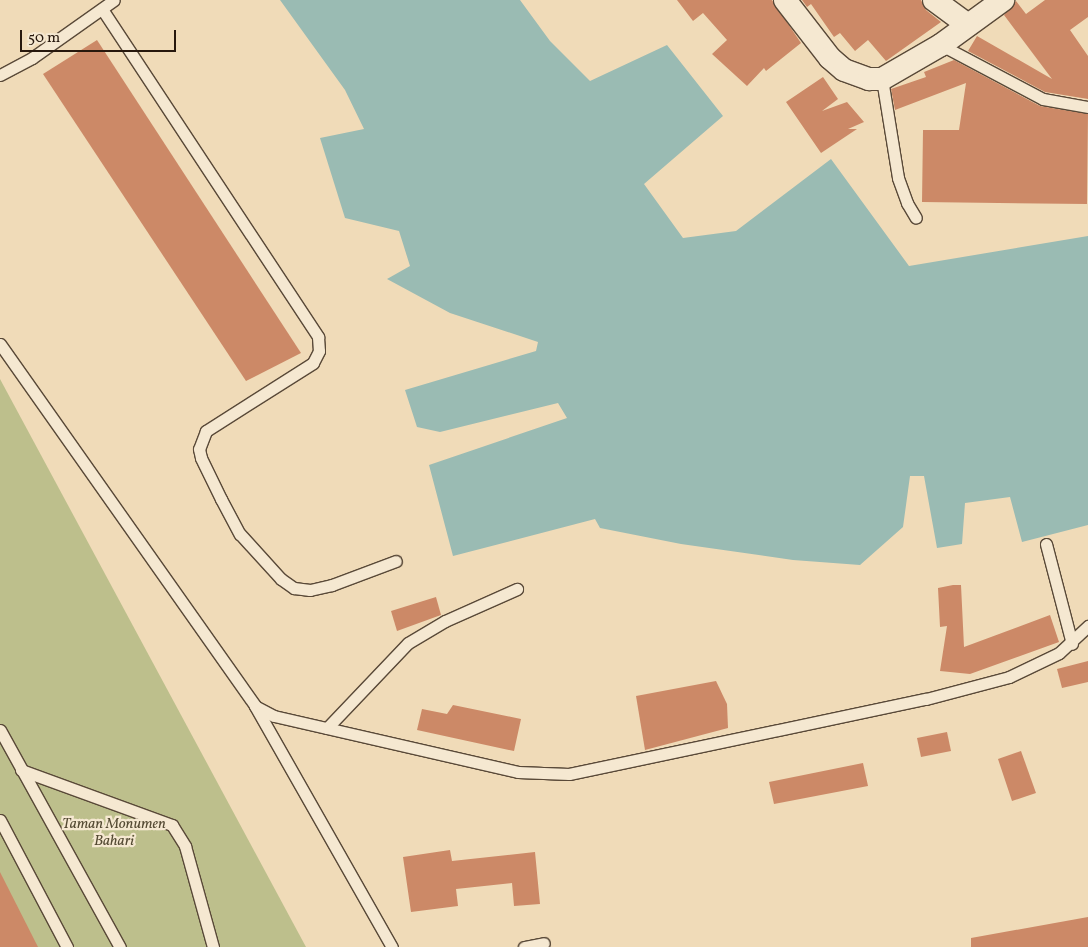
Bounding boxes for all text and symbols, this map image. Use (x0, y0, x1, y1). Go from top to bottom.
scale bar (22, 20, 179, 52)
text: 50 m (28, 28, 60, 49)
park label: Taman Monumen Bahari (62, 815, 166, 850)

